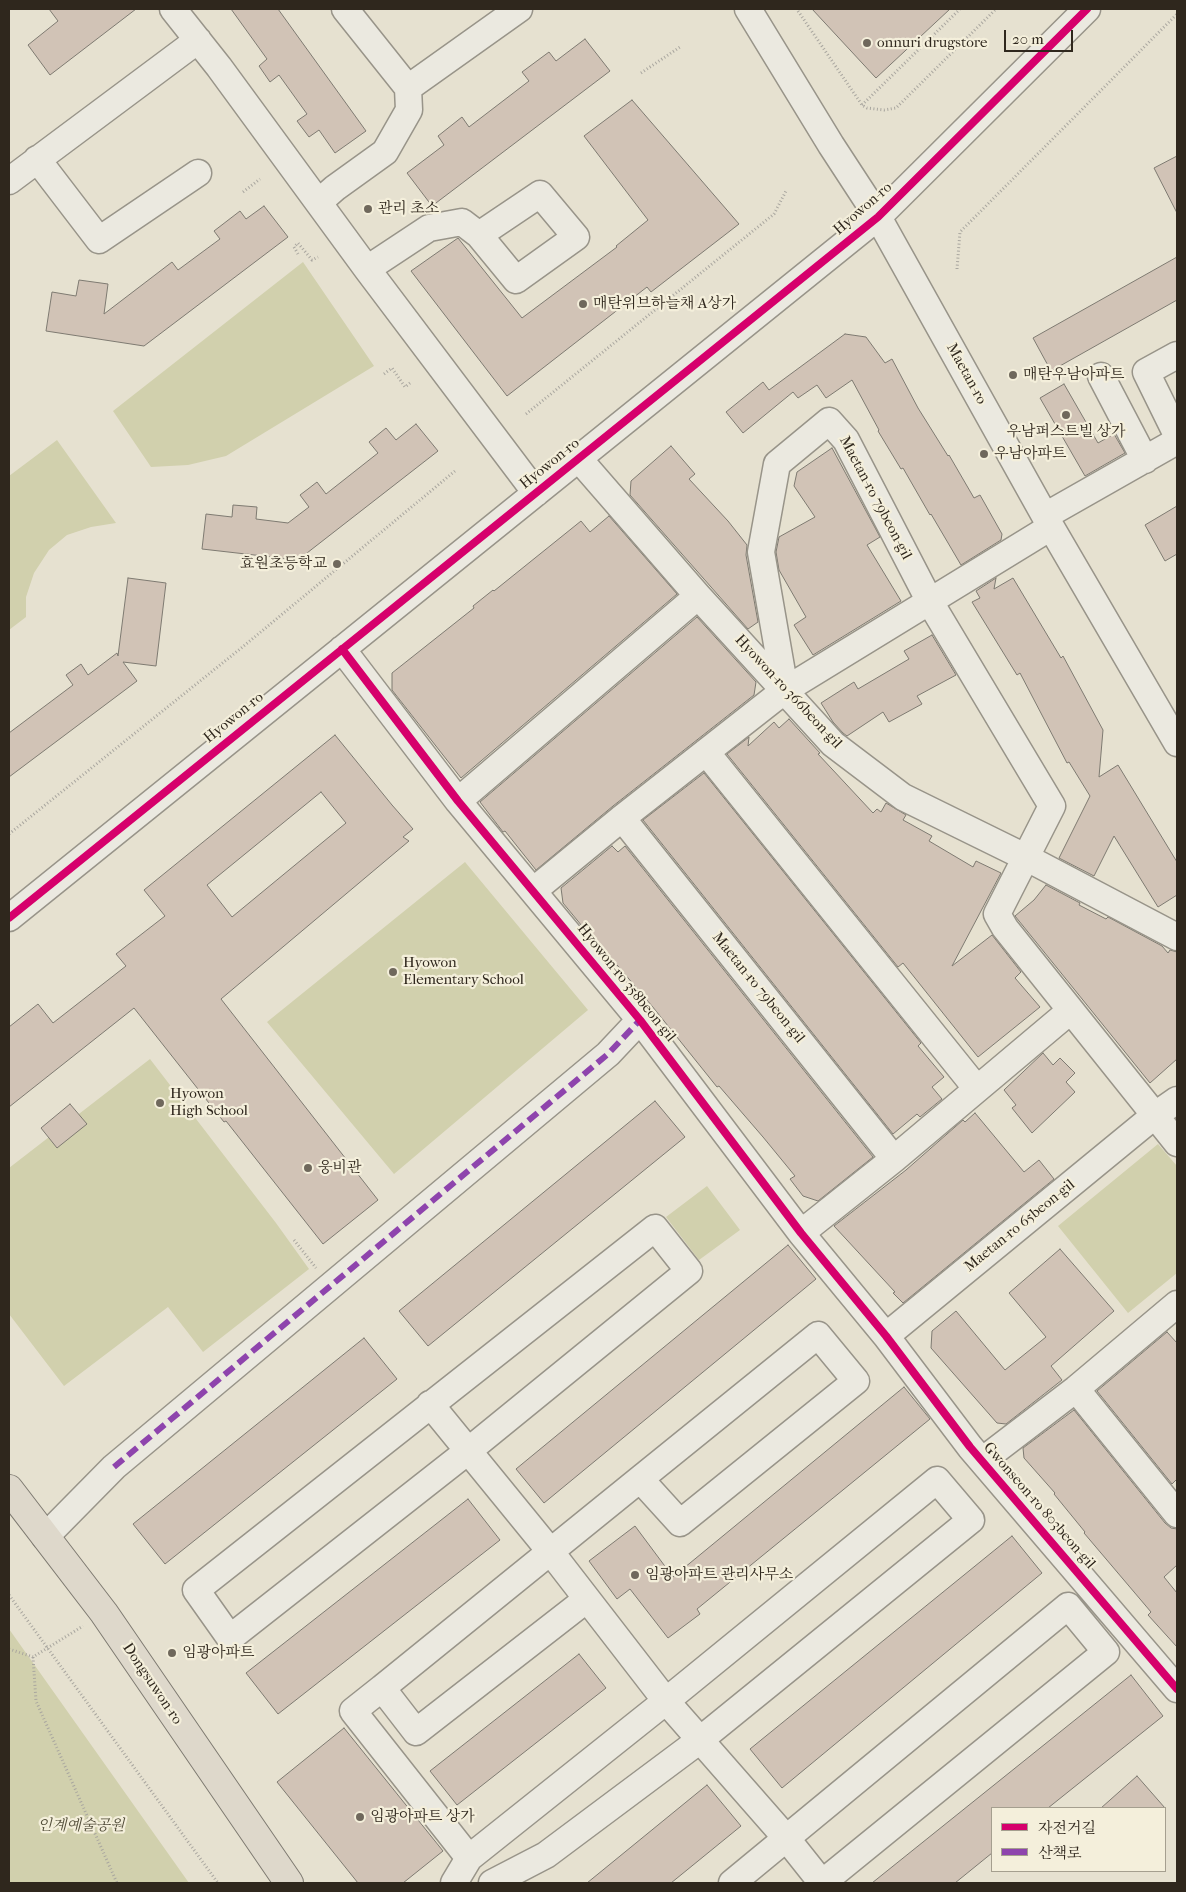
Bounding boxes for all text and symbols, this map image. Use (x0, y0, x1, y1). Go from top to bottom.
scale bar (1006, 20, 1075, 52)
text: 20 m (1012, 30, 1044, 48)
place label: onnuri drugstore (877, 34, 987, 52)
marker: onnuri drugstore (861, 37, 873, 49)
street label: Hyowon-ro (830, 179, 896, 239)
place label: 관리 초소 (378, 200, 439, 218)
marker: 관리 초소 (362, 203, 374, 215)
place label: 매탄위브하늘채 A상가 (593, 295, 736, 313)
marker: 매탄위브하늘채 A상가 (577, 298, 589, 310)
street label: Maetan-ro (942, 340, 990, 408)
place label: 매탄우남아파트 (1023, 366, 1124, 384)
marker: 매탄우남아파트 (1007, 369, 1019, 381)
marker: 우남퍼스트빌 상가 (1060, 409, 1072, 421)
place label: 우남퍼스트빌 상가 (1006, 423, 1126, 441)
street label: Maetan-ro 79beon-gil (835, 433, 915, 563)
street label: Hyowon-ro (517, 435, 583, 493)
place label: 우남아파트 (994, 445, 1066, 463)
marker: 우남아파트 (978, 448, 990, 460)
place label: 효원초등학교 (240, 555, 327, 573)
marker: 효원초등학교 (331, 558, 343, 570)
street label: Hyowon-ro 366beon-gil (731, 631, 845, 753)
street label: Hyowon-ro (201, 689, 267, 747)
street label: Hyowon-ro 358beon-gil (573, 920, 679, 1046)
street label: Maetan-ro 79beon-gil (708, 929, 808, 1047)
place label: Hyowon Elementary School (403, 954, 524, 989)
marker: Hyowon Elementary School (387, 966, 399, 978)
place label: Hyowon High School (170, 1085, 248, 1120)
marker: Hyowon High School (154, 1097, 166, 1109)
place label: 웅비관 (318, 1159, 361, 1177)
marker: 웅비관 (302, 1162, 314, 1174)
street label: Maetan-ro 65beon-gil (961, 1176, 1079, 1276)
street label: Gwonseon-ro 803beon-gil (979, 1439, 1099, 1573)
place label: 임광아파트 관리사무소 (645, 1566, 793, 1584)
marker: 임광아파트 관리사무소 (629, 1569, 641, 1581)
street label: Dongsuwon-ro (118, 1640, 186, 1728)
place label: 임광아파트 (182, 1644, 254, 1662)
marker: 임광아파트 (166, 1647, 178, 1659)
legend (991, 1807, 1166, 1872)
place label: 임광아파트 상가 (370, 1808, 475, 1826)
marker: 임광아파트 상가 (354, 1811, 366, 1823)
park label: 인계예술공원 (38, 1817, 124, 1835)
text: 자전거길 (1038, 1819, 1096, 1837)
text: 산책로 (1038, 1844, 1081, 1862)

